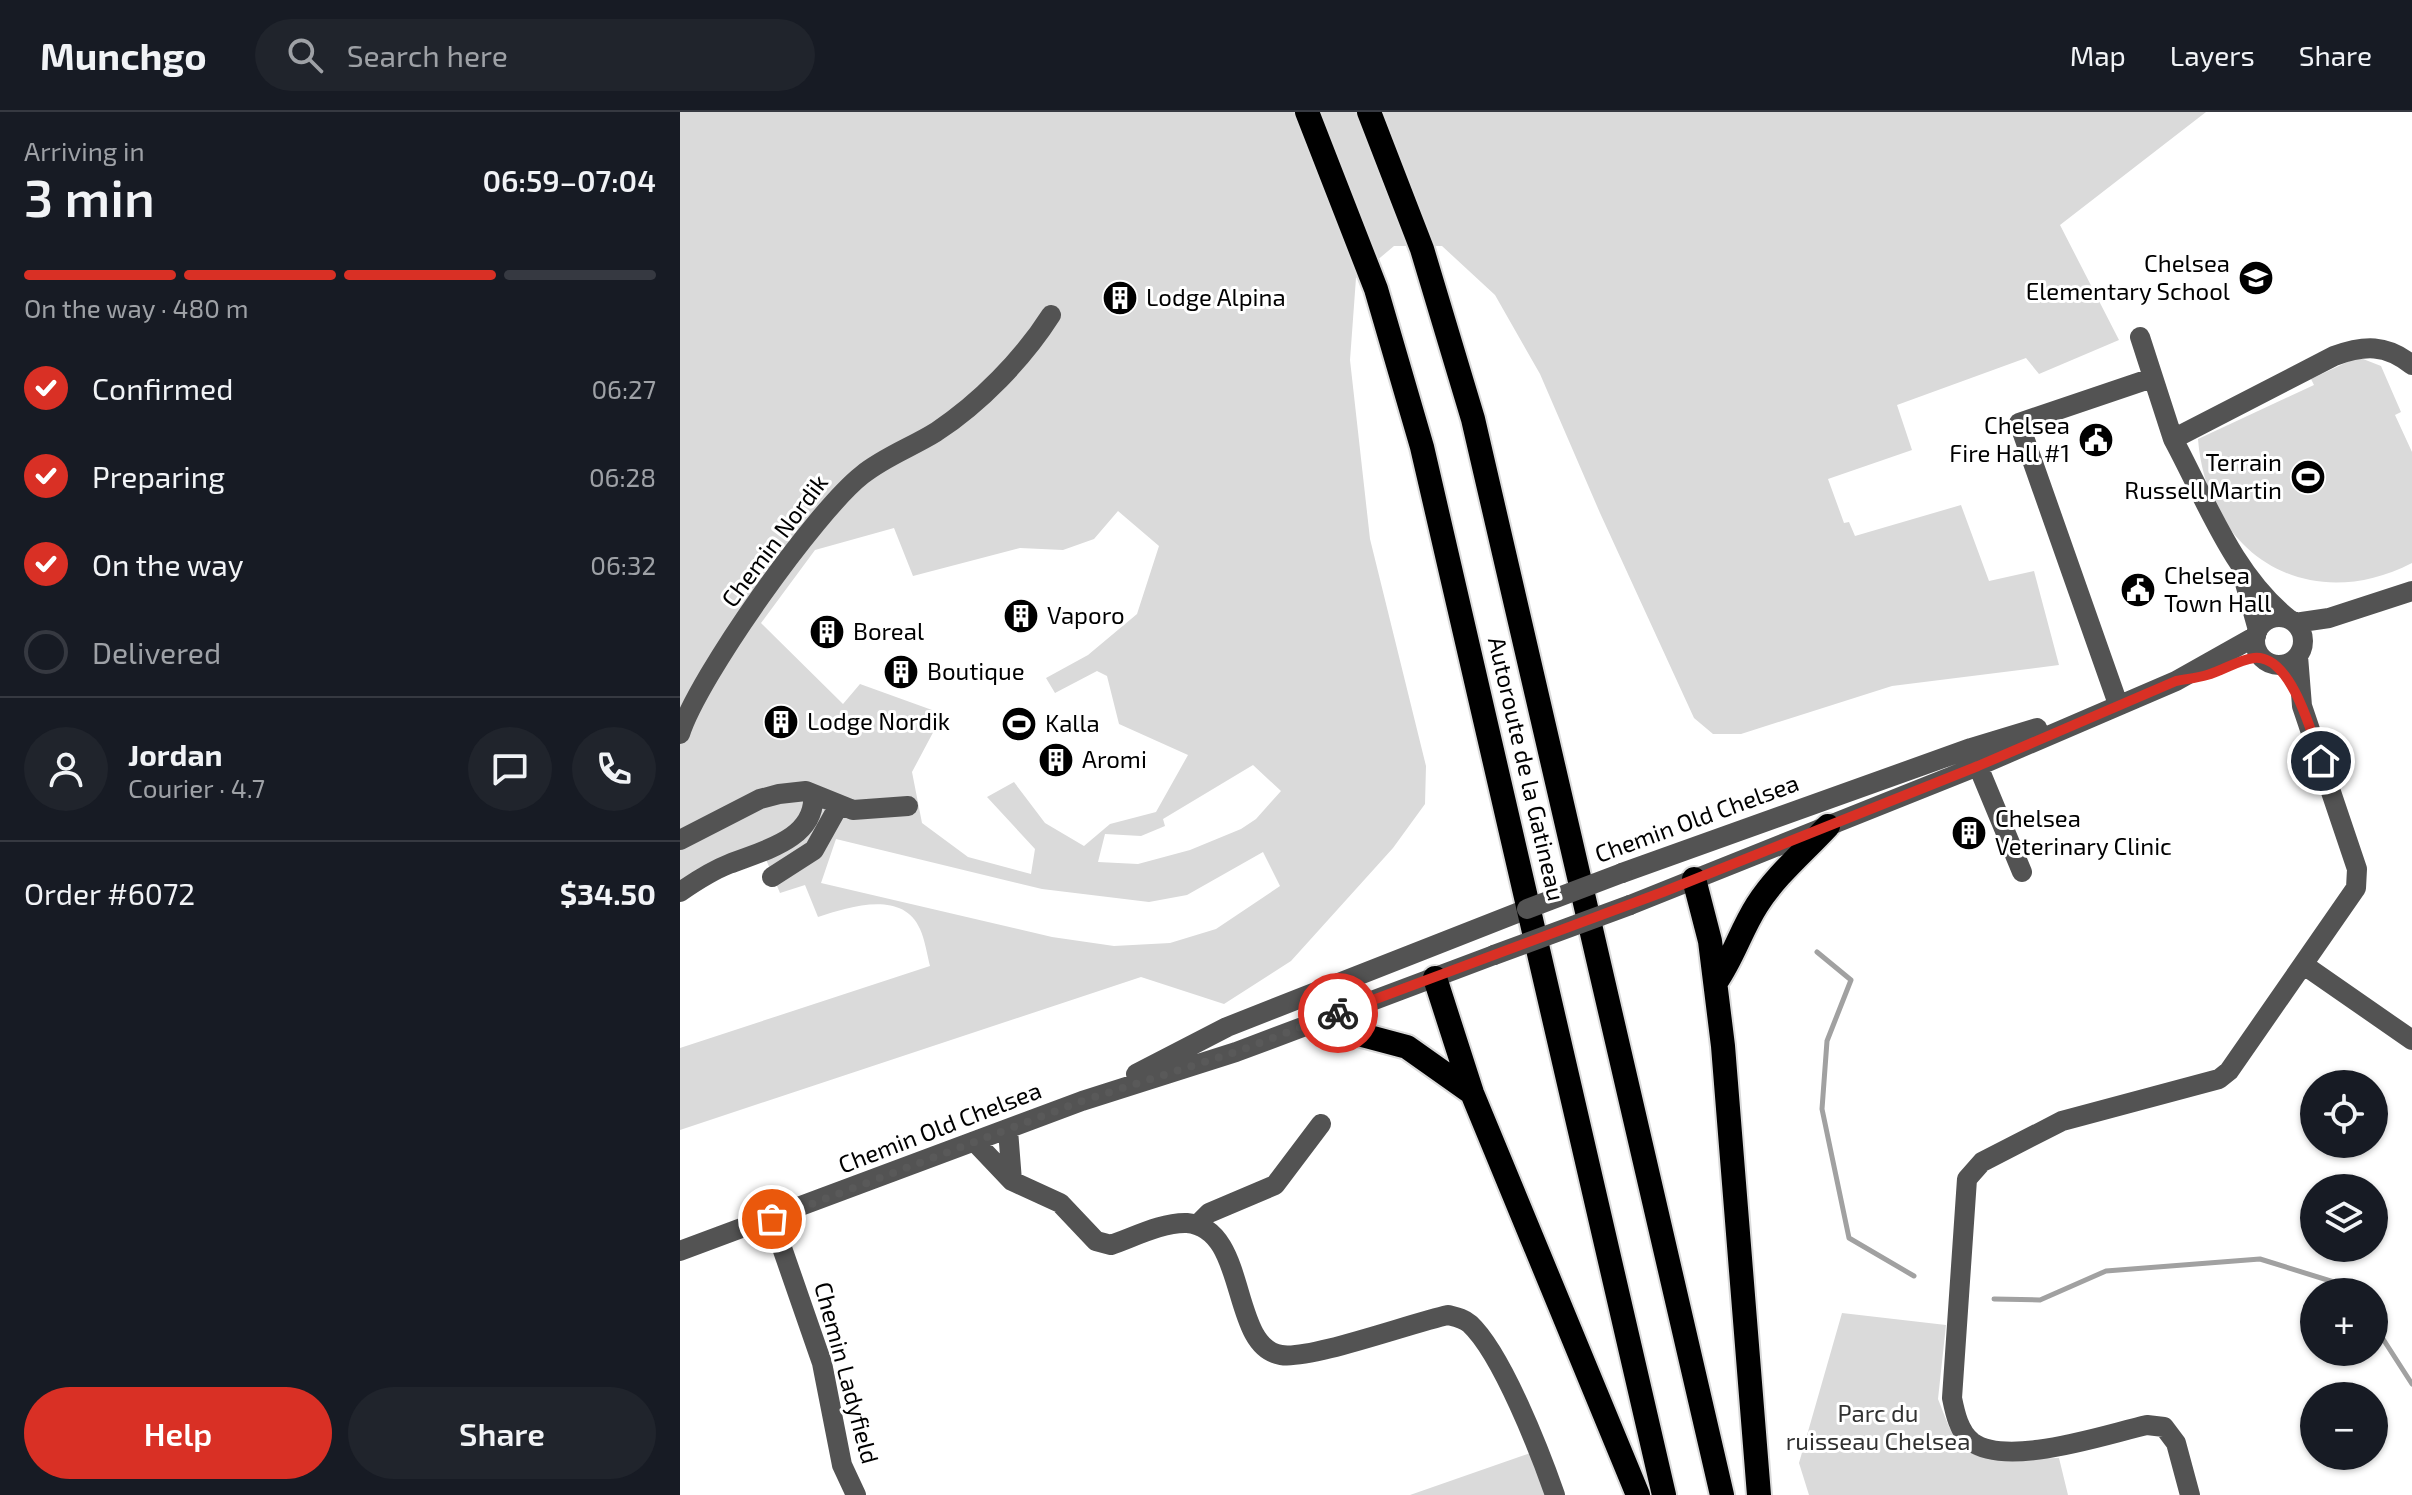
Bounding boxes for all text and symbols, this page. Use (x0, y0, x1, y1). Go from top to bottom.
search box (255, 19, 815, 91)
text: Munchgo (40, 32, 207, 78)
icon: search (283, 33, 327, 77)
text: Search here (347, 37, 508, 73)
text: Map (2070, 38, 2126, 72)
text: Layers (2170, 38, 2255, 72)
text: Share (2299, 38, 2372, 72)
text: Arriving in (24, 135, 145, 166)
text: 06:59–07:04 (482, 162, 656, 198)
text: 3 min (24, 165, 155, 227)
place label: Chelsea Elementary School (2026, 248, 2230, 305)
school or university icon: Chelsea Elementary School (2237, 259, 2275, 297)
building icon: Lodge Alpina (1101, 279, 1139, 317)
place label: Lodge Alpina (1146, 282, 1286, 311)
text: On the way · 480 m (24, 292, 249, 323)
icon: check (24, 366, 68, 410)
text: Confirmed (92, 370, 233, 406)
text: 06:27 (591, 373, 656, 404)
place label: Chelsea Fire Hall #1 (1949, 410, 2070, 467)
public building icon: Chelsea Fire Hall #1 (2077, 421, 2115, 459)
place label: Terrain Russell Martin (2124, 447, 2282, 504)
icon: check (24, 454, 68, 498)
text: Preparing (92, 458, 225, 494)
sports icon: Terrain Russell Martin (2289, 458, 2327, 496)
text: 06:28 (589, 461, 656, 492)
street label: Chemin Nordik (714, 468, 833, 612)
icon: check (24, 542, 68, 586)
text: On the way (92, 546, 244, 582)
text: 06:32 (590, 549, 656, 580)
place label: Chelsea Town Hall (2164, 560, 2271, 617)
public building icon: Chelsea Town Hall (2119, 571, 2157, 609)
building icon: Vaporo (1002, 597, 1040, 635)
place label: Vaporo (1047, 600, 1125, 629)
building icon: Boreal (808, 613, 846, 651)
place label: Boreal (853, 616, 924, 645)
text: Delivered (92, 634, 221, 670)
street label: Autoroute de la Gatineau (1483, 634, 1572, 904)
building icon: Boutique (882, 653, 920, 691)
place label: Boutique (927, 656, 1025, 685)
building icon: Lodge Nordik (762, 703, 800, 741)
sports icon: Kalla (1000, 705, 1038, 743)
place label: Lodge Nordik (807, 706, 950, 735)
place label: Kalla (1045, 708, 1100, 737)
button: person (24, 727, 108, 811)
button: chat (468, 727, 552, 811)
button: phone (572, 727, 656, 811)
pin (2287, 727, 2355, 795)
text: Jordan (128, 736, 223, 772)
icon: home (2299, 739, 2343, 783)
building icon: Aromi (1037, 741, 1075, 779)
place label: Aromi (1082, 744, 1147, 773)
street label: Chemin Old Chelsea (1591, 767, 1802, 868)
text: Courier · 4.7 (128, 772, 265, 803)
place label: Chelsea Veterinary Clinic (1995, 803, 2172, 860)
building icon: Chelsea Veterinary Clinic (1950, 814, 1988, 852)
text: Order #6072 (24, 875, 195, 911)
text: $34.50 (560, 875, 656, 911)
courier (1298, 973, 1378, 1053)
icon: bike (1316, 991, 1360, 1035)
map controls (2300, 1070, 2388, 1470)
button: locate (2300, 1070, 2388, 1158)
street label: Chemin Old Chelsea (834, 1075, 1045, 1179)
button: layers (2300, 1174, 2388, 1262)
pin (738, 1185, 806, 1253)
icon: bag (750, 1197, 794, 1241)
button: + (2300, 1278, 2388, 1366)
street label: Chemin Ladyfield (809, 1279, 886, 1467)
button: − (2300, 1382, 2388, 1470)
button: Help (24, 1387, 332, 1479)
button: Share (348, 1387, 656, 1479)
park label: Parc du ruisseau Chelsea (1786, 1398, 1970, 1455)

